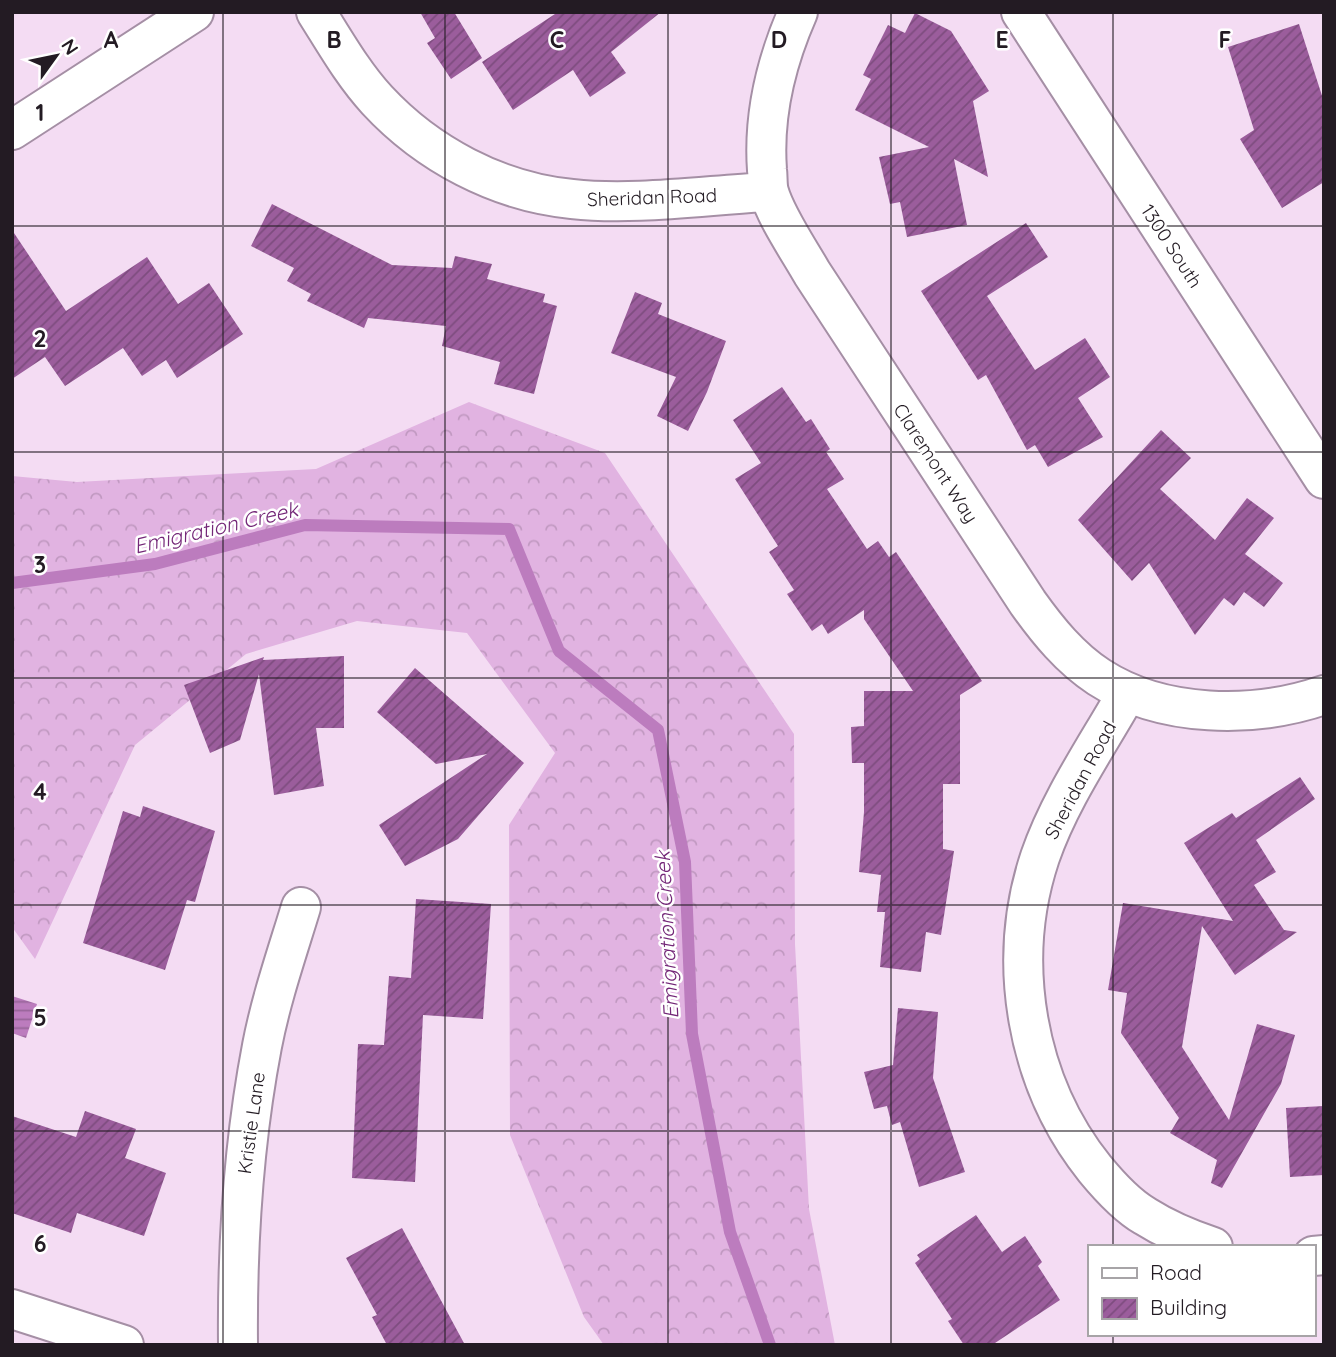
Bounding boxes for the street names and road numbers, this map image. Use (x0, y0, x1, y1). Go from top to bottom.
street label: Sheridan Road (587, 183, 717, 211)
street label: 1300 South (1136, 200, 1208, 292)
street label: Claremont Way (888, 399, 984, 527)
street label: Sheridan Road (1039, 717, 1121, 843)
street label: Kristie Lane (232, 1070, 270, 1176)

